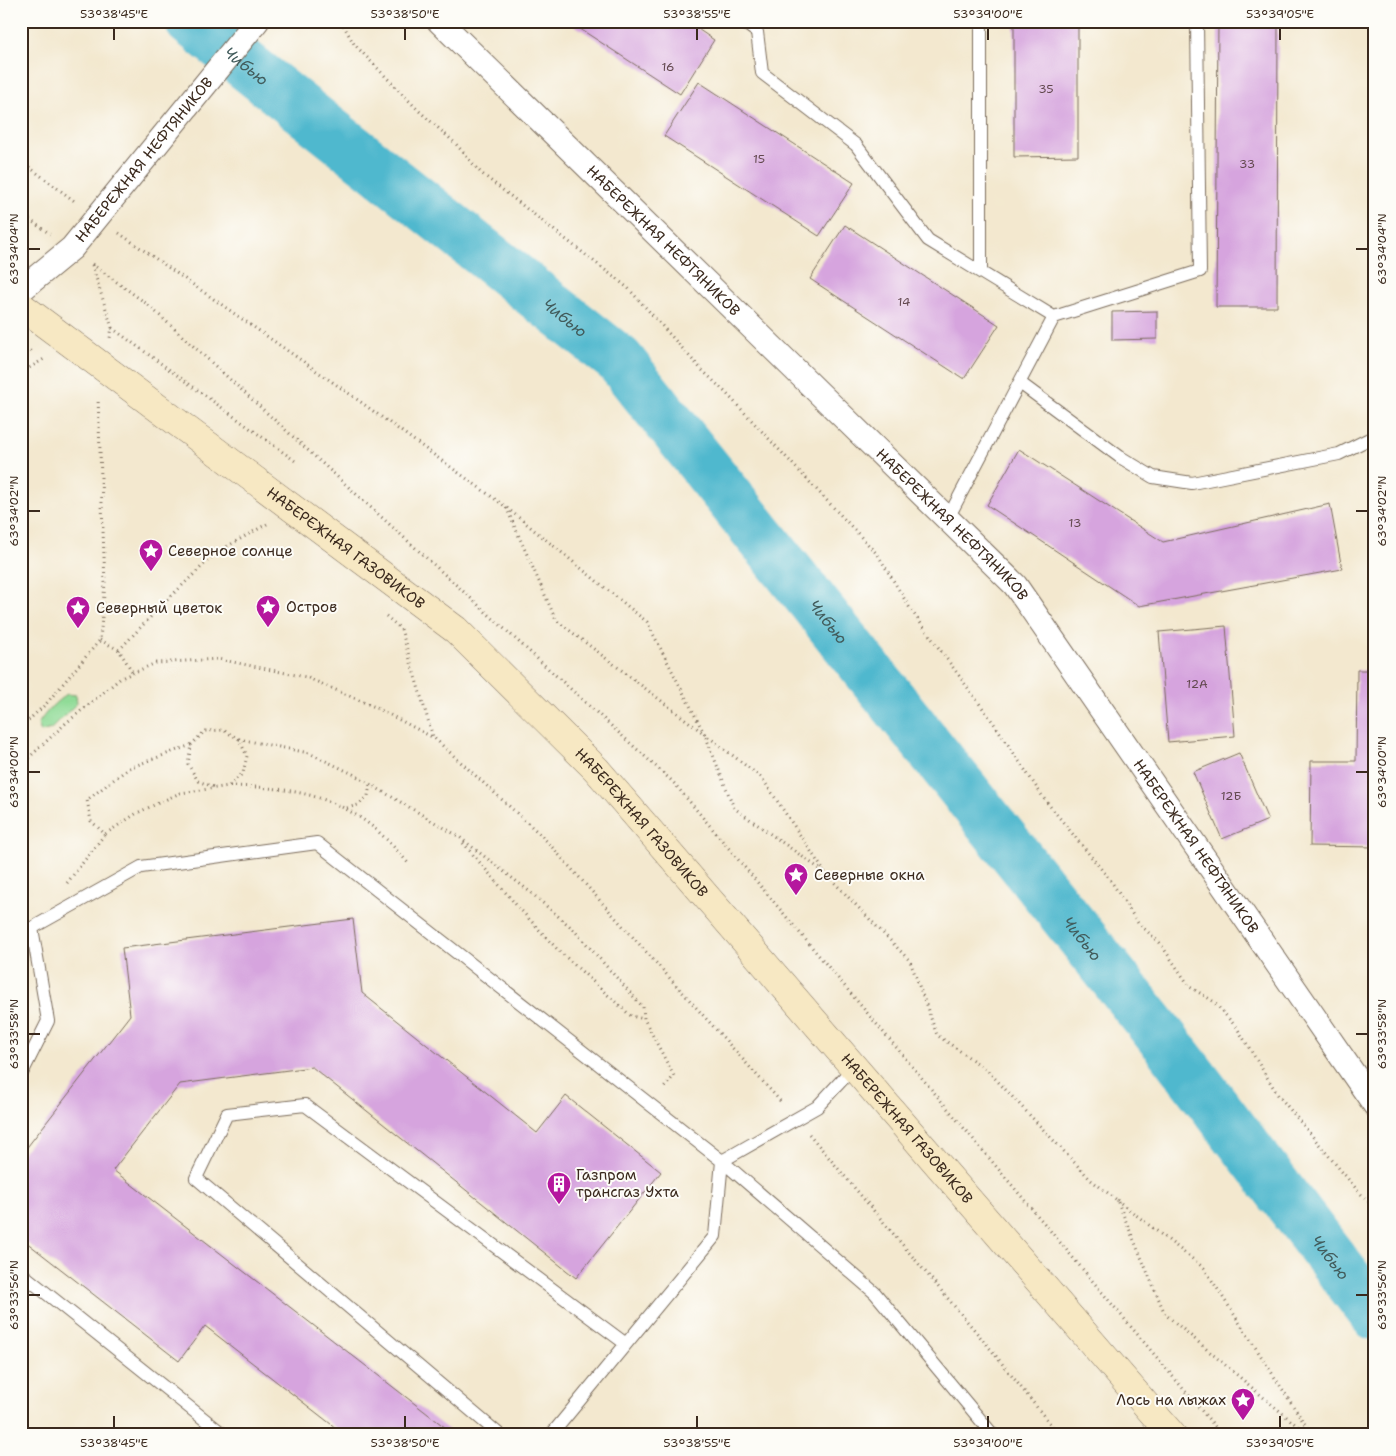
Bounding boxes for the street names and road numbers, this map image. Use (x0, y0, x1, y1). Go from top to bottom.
street label: НАБЕРЕЖНАЯ НЕФТЯНИКОВ (71, 73, 217, 247)
street label: НАБЕРЕЖНАЯ НЕФТЯНИКОВ (582, 161, 745, 321)
street label: НАБЕРЕЖНАЯ НЕФТЯНИКОВ (871, 444, 1033, 605)
street label: НАБЕРЕЖНАЯ ГАЗОВИКОВ (263, 482, 429, 614)
street label: НАБЕРЕЖНАЯ ГАЗОВИКОВ (570, 744, 713, 902)
street label: НАБЕРЕЖНАЯ НЕФТЯНИКОВ (1129, 755, 1263, 938)
street label: НАБЕРЕЖНАЯ ГАЗОВИКОВ (836, 1049, 978, 1208)

